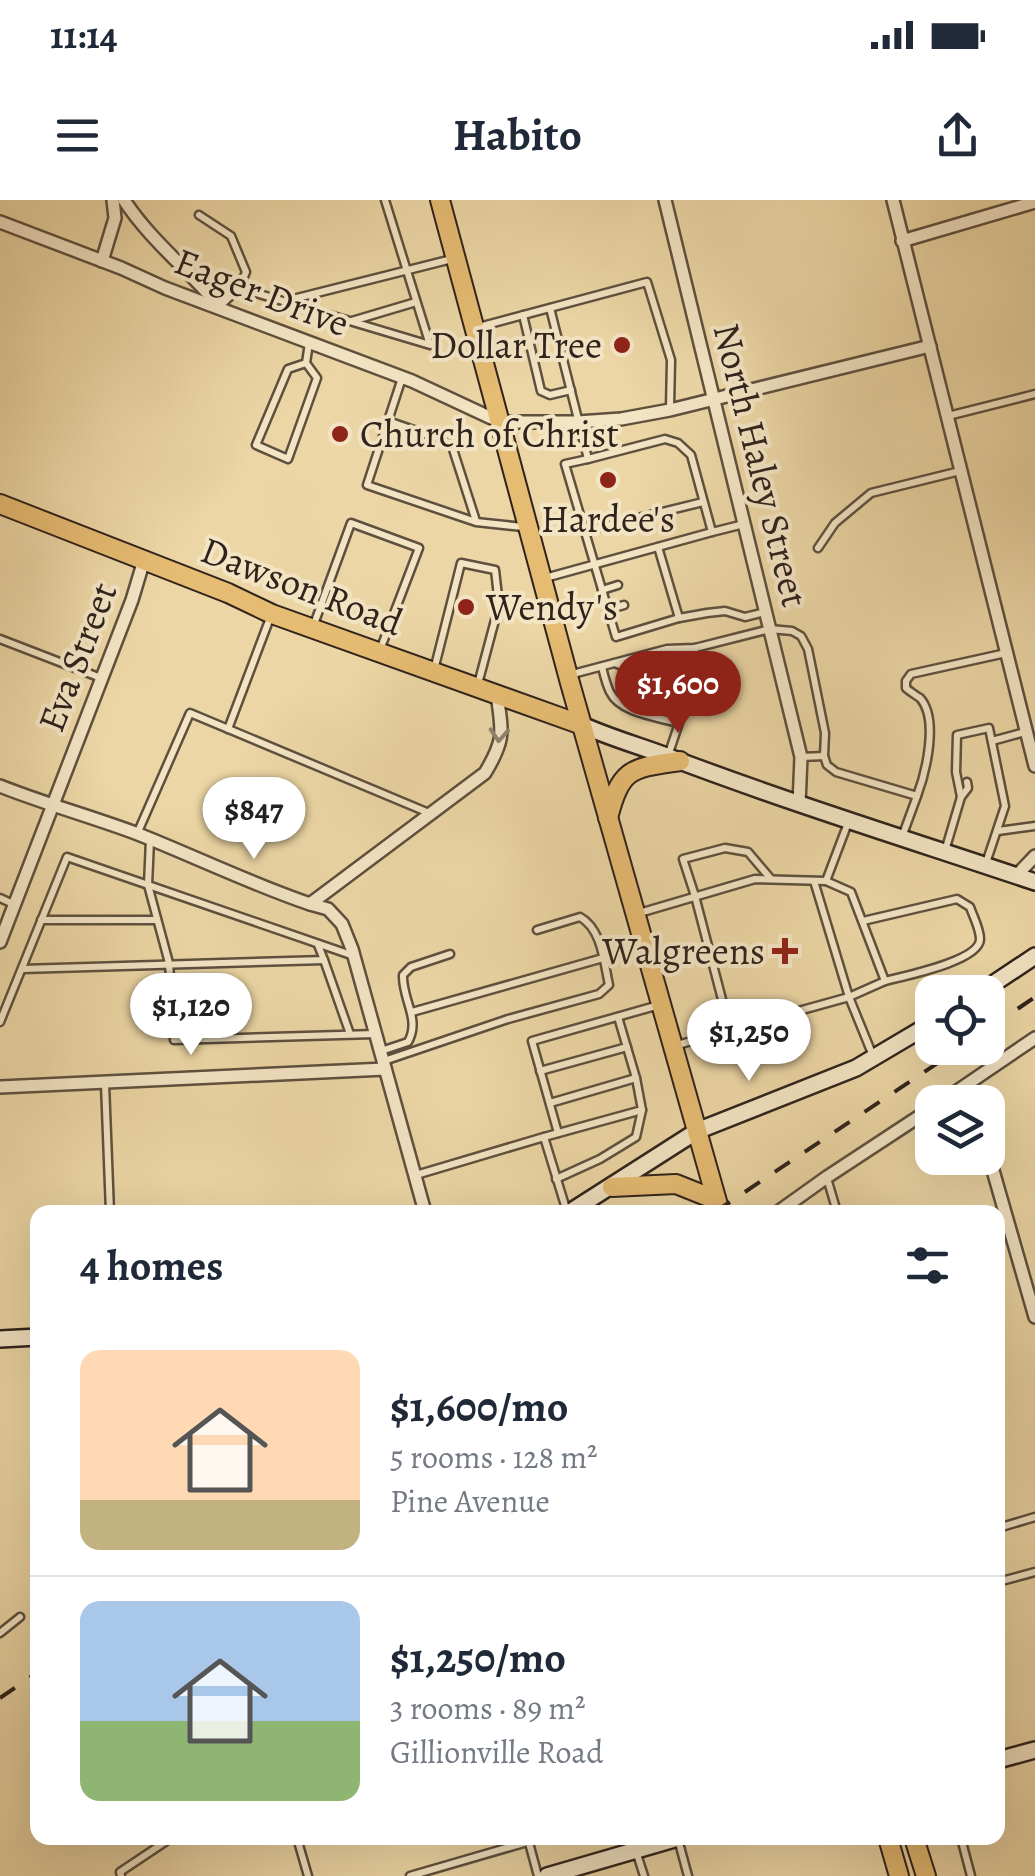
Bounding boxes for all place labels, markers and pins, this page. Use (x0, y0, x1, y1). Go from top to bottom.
place label: Dollar Tree (430, 319, 602, 371)
marker: Dollar Tree (611, 334, 633, 356)
place label: Church of Christ (360, 408, 619, 460)
marker: Church of Christ (329, 423, 351, 445)
marker: Hardee's (597, 469, 619, 491)
place label: Hardee's (541, 493, 675, 545)
place label: Wendy's (485, 581, 618, 633)
marker: Wendy's (455, 596, 477, 618)
pin: $1,600 (597, 651, 759, 736)
pin: $847 (195, 777, 313, 862)
place label: Walgreens (601, 925, 765, 977)
marker: Walgreens (774, 940, 796, 962)
pin: $1,120 (110, 973, 272, 1058)
pin: $1,250 (668, 999, 830, 1084)

